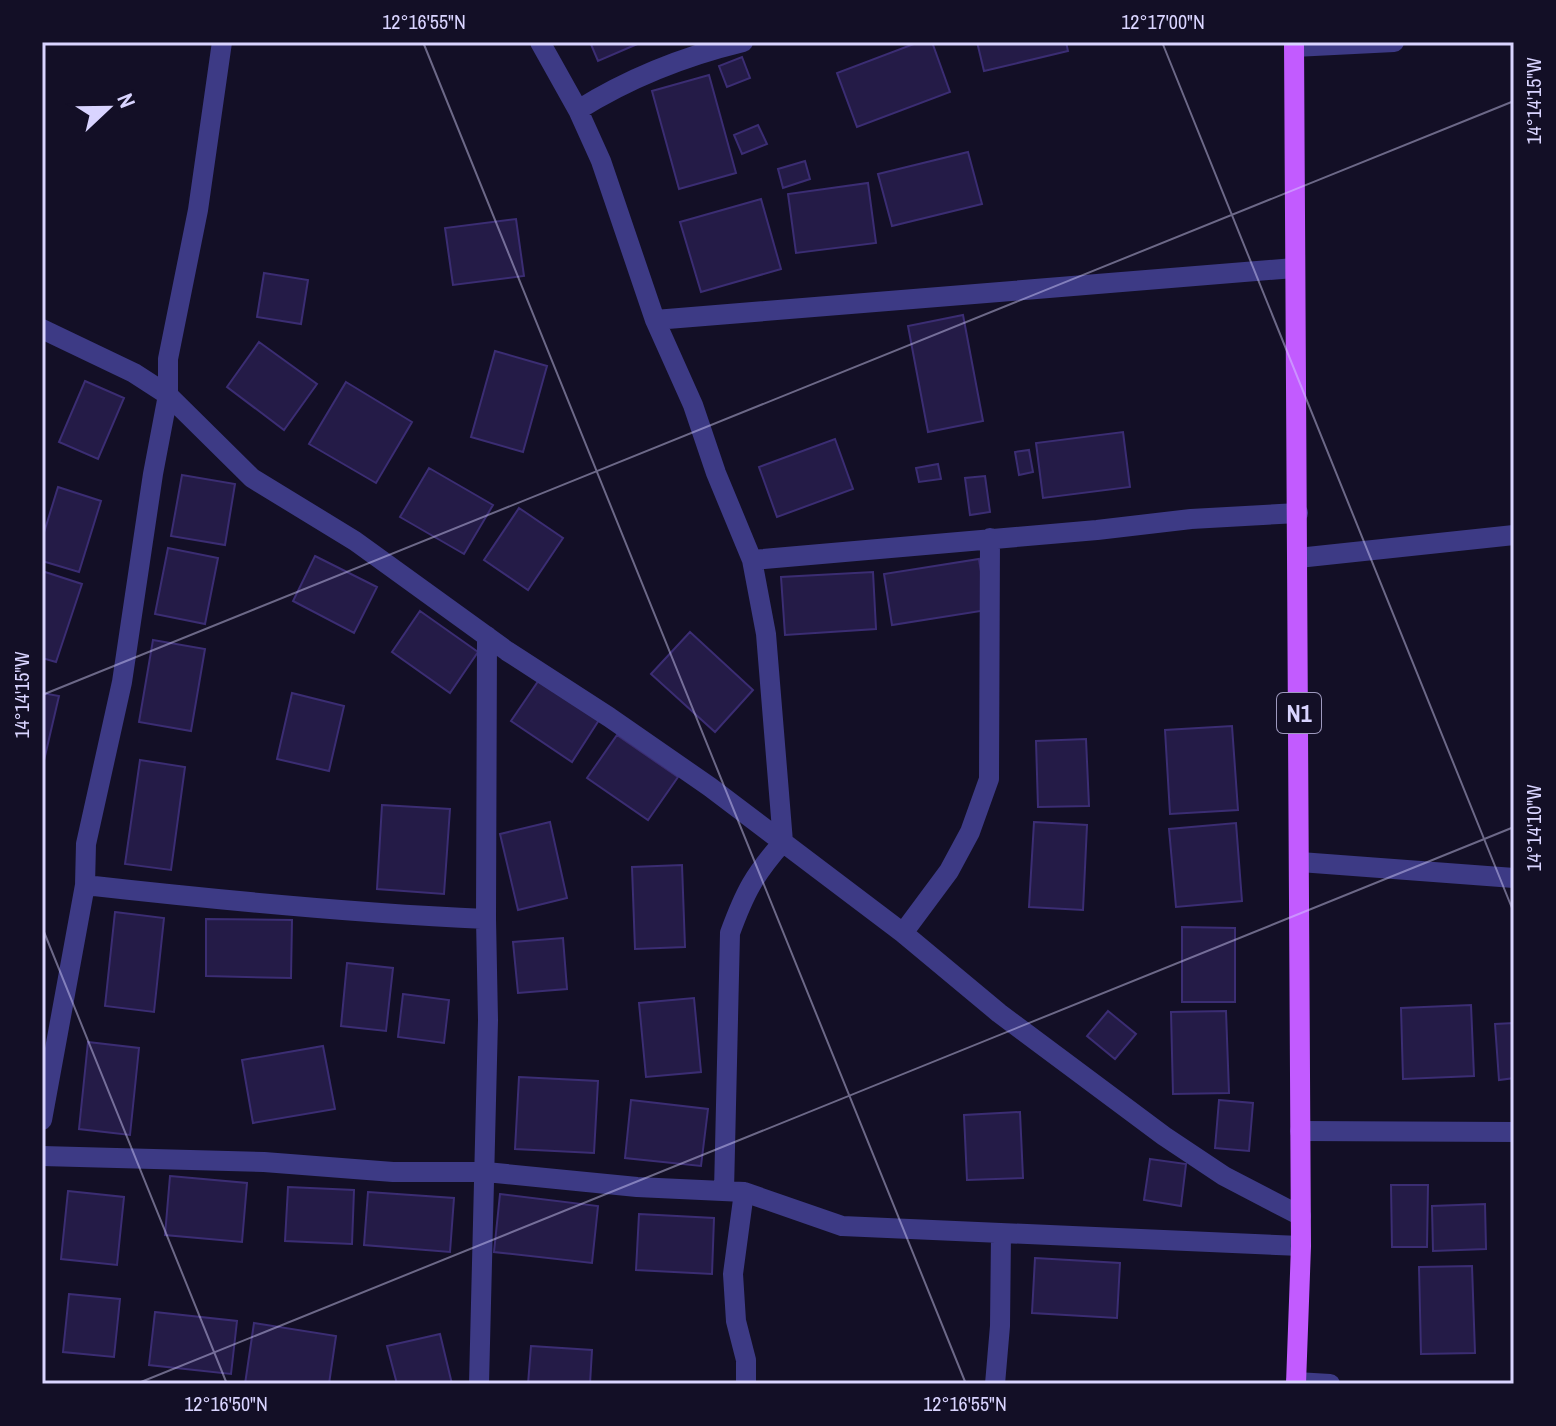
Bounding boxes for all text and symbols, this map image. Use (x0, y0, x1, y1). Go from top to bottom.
text: 12°16'55"N (382, 8, 466, 35)
text: 12°17'00"N (1121, 8, 1205, 35)
text: 14°14'15"W (1520, 57, 1547, 145)
north arrow (68, 68, 148, 148)
text: N (110, 89, 143, 112)
text: 14°14'15"W (8, 651, 35, 739)
road number: N1 (1277, 693, 1321, 733)
text: 14°14'10"W (1520, 784, 1547, 872)
text: 12°16'50"N (184, 1390, 268, 1417)
text: 12°16'55"N (923, 1390, 1007, 1417)

